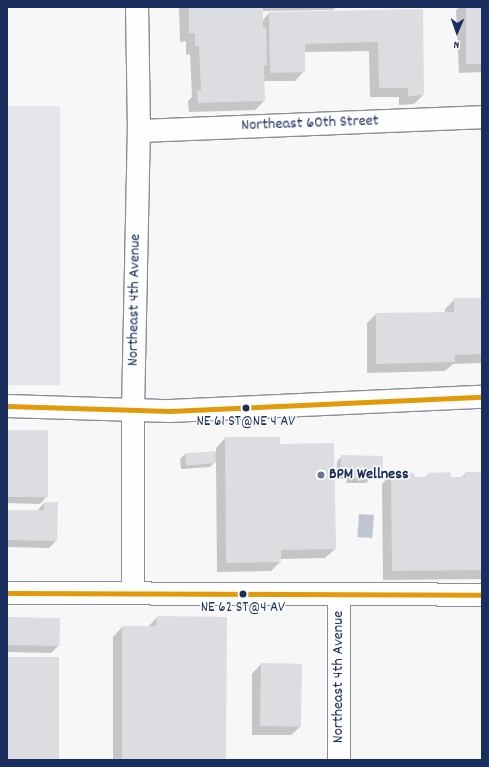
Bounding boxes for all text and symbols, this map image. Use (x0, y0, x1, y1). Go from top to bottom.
north arrow (437, 12, 477, 52)
text: N (454, 36, 460, 52)
street label: Northeast 60th Street (241, 112, 379, 136)
street label: Northeast 4th Avenue (124, 234, 146, 366)
marker: NE 61 ST@NE 4 AV (241, 403, 251, 413)
place label: NE 61 ST@NE 4 AV (196, 414, 296, 432)
place label: BPM Wellness (329, 465, 409, 485)
marker: BPM Wellness (316, 470, 326, 480)
marker: NE 62 ST@4 AV (238, 589, 248, 599)
place label: NE 62 ST@4 AV (201, 600, 285, 618)
street label: Northeast 4th Avenue (329, 611, 349, 743)

